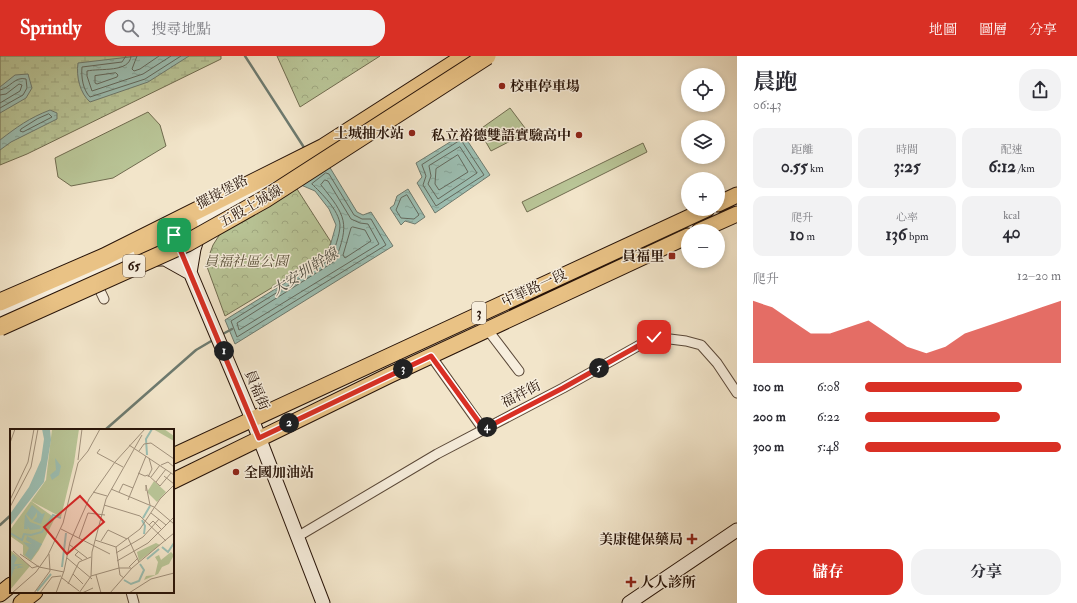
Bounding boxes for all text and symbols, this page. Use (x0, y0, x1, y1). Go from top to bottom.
search box (105, 10, 385, 46)
text: Sprintly (20, 16, 81, 40)
icon: search (119, 17, 141, 39)
text: 搜尋地點 (151, 20, 211, 39)
text: 地圖 (929, 21, 957, 38)
text: 圖層 (979, 21, 1007, 38)
text: 分享 (1029, 21, 1057, 38)
map controls (681, 68, 725, 268)
button: locate (681, 68, 725, 112)
text: 晨跑 (753, 68, 797, 96)
button: share (1019, 69, 1061, 111)
place label: 校車停車場 (510, 78, 580, 95)
marker: 校車停車場 (497, 81, 507, 91)
text: 06:43 (753, 97, 781, 113)
button: layers (681, 120, 725, 164)
place label: 土城抽水站 (334, 125, 404, 142)
place label: 私立裕德雙語實驗高中 (431, 127, 571, 144)
marker: 土城抽水站 (407, 128, 417, 138)
marker: 私立裕德雙語實驗高中 (574, 130, 584, 140)
text: 距離 (791, 143, 813, 156)
text: 時間 (896, 143, 918, 156)
text: 配速 (1001, 143, 1023, 156)
text: 0.55 (781, 156, 808, 177)
text: 3:25 (894, 156, 920, 177)
text: 6:12 (988, 156, 1016, 177)
text: km (808, 162, 824, 175)
text: /km (1016, 162, 1035, 175)
street label: 擺接堡路 (193, 171, 251, 213)
button: + (681, 172, 725, 216)
street label: 五股土城線 (216, 181, 286, 231)
text: kcal (1003, 209, 1020, 222)
text: 爬升 (791, 211, 813, 224)
text: 心率 (896, 211, 918, 224)
pin (157, 218, 191, 252)
text: 40 (1003, 222, 1021, 243)
icon: arrive (163, 224, 185, 246)
button: − (681, 224, 725, 268)
text: 10 (790, 224, 804, 245)
text: 136 (886, 224, 907, 245)
text: m (804, 230, 815, 243)
text: bpm (907, 230, 928, 243)
water label: 大安圳幹線 (268, 243, 344, 300)
place label: 員福里 (622, 248, 664, 265)
marker: 員福里 (667, 251, 677, 261)
park label: 員福社區公園 (204, 253, 290, 270)
road number: 65 (123, 255, 145, 277)
street label: 中華路一段 (499, 266, 569, 310)
text: 12–20 m (1017, 268, 1061, 284)
text: 爬升 (753, 271, 779, 287)
road number: 3 (472, 302, 486, 324)
pin (637, 320, 671, 354)
icon: check (643, 326, 665, 348)
pin: 1 (214, 341, 234, 361)
text: 1 (222, 344, 226, 357)
pin: 5 (589, 358, 609, 378)
pin: 3 (393, 359, 413, 379)
text: 5 (597, 361, 601, 374)
text: 3 (401, 362, 405, 375)
street label: 員福街 (241, 367, 273, 413)
street label: 福祥街 (498, 377, 544, 411)
text: 100 m (753, 379, 784, 395)
text: 6:08 (817, 379, 840, 395)
text: 200 m (753, 409, 786, 425)
text: 6:22 (817, 409, 840, 425)
pin: 2 (279, 413, 299, 433)
text: 2 (286, 416, 292, 429)
pin: 4 (477, 417, 497, 437)
text: 4 (484, 420, 490, 433)
inset map (10, 429, 174, 593)
text: 300 m (753, 439, 784, 455)
text: 5:48 (817, 439, 839, 455)
place label: 全國加油站 (244, 464, 314, 481)
marker: 全國加油站 (231, 467, 241, 477)
place label: 美康健保藥局 (599, 531, 683, 548)
marker: 美康健保藥局 (686, 533, 698, 545)
button: 儲存 (753, 549, 903, 595)
button: 分享 (911, 549, 1061, 595)
place label: 人人診所 (640, 574, 696, 591)
marker: 人人診所 (625, 576, 637, 588)

